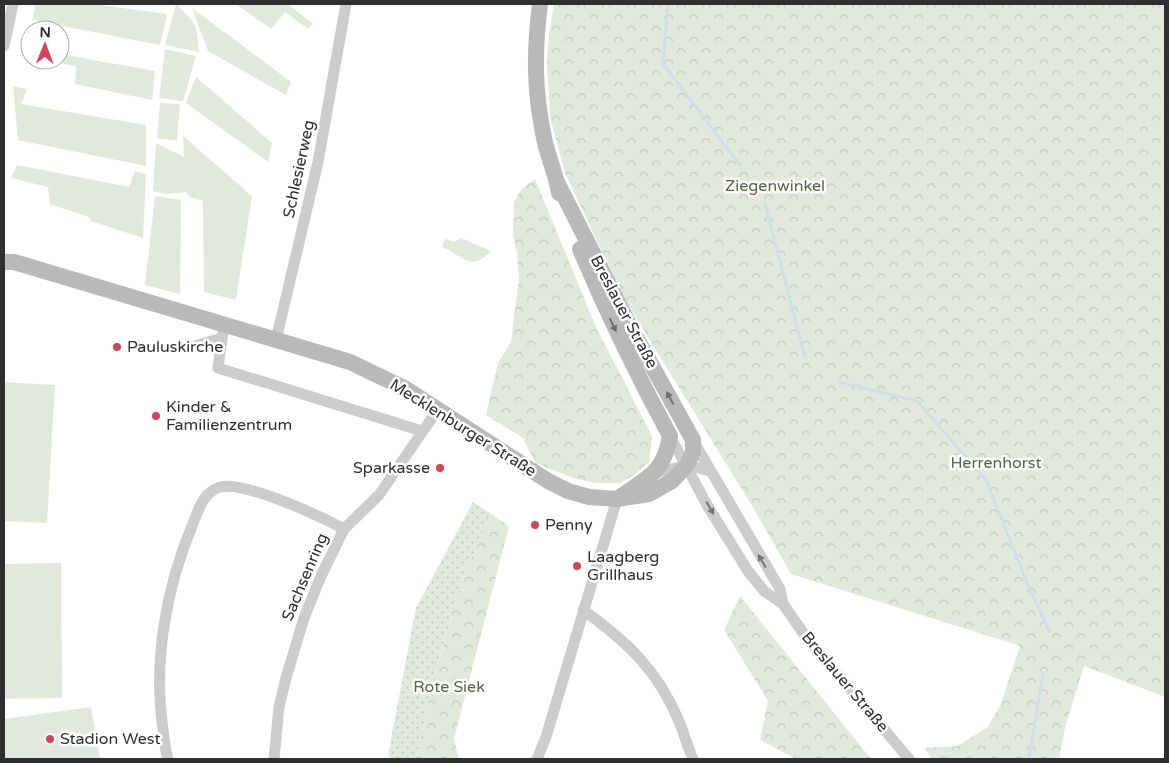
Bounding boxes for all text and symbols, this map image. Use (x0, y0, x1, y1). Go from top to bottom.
north arrow (20, 20, 70, 70)
text: N (39, 24, 51, 41)
street label: Schlesierweg (279, 118, 319, 220)
park label: Ziegenwinkel (725, 176, 825, 196)
street label: Breslauer Straße (586, 252, 662, 372)
one-way arrow (609, 318, 617, 332)
place label: Pauluskirche (127, 337, 223, 357)
marker: Pauluskirche (111, 341, 123, 353)
street label: Mecklenburger Straße (386, 375, 540, 481)
one-way arrow (665, 391, 674, 404)
place label: Kinder & Familienzentrum (166, 397, 292, 435)
marker: Kinder & Familienzentrum (150, 410, 162, 422)
park label: Herrenhorst (950, 453, 1042, 473)
place label: Sparkasse (353, 458, 430, 478)
marker: Sparkasse (434, 462, 446, 474)
one-way arrow (705, 502, 714, 515)
place label: Penny (545, 515, 593, 535)
marker: Penny (529, 519, 541, 531)
street label: Sachsenring (278, 530, 332, 624)
place label: Laagberg Grillhaus (587, 547, 659, 585)
one-way arrow (758, 554, 767, 567)
marker: Laagberg Grillhaus (571, 560, 583, 572)
street label: Breslauer Straße (797, 628, 893, 736)
park label: Rote Siek (413, 677, 485, 697)
place label: Stadion West (60, 729, 161, 749)
marker: Stadion West (44, 733, 56, 745)

